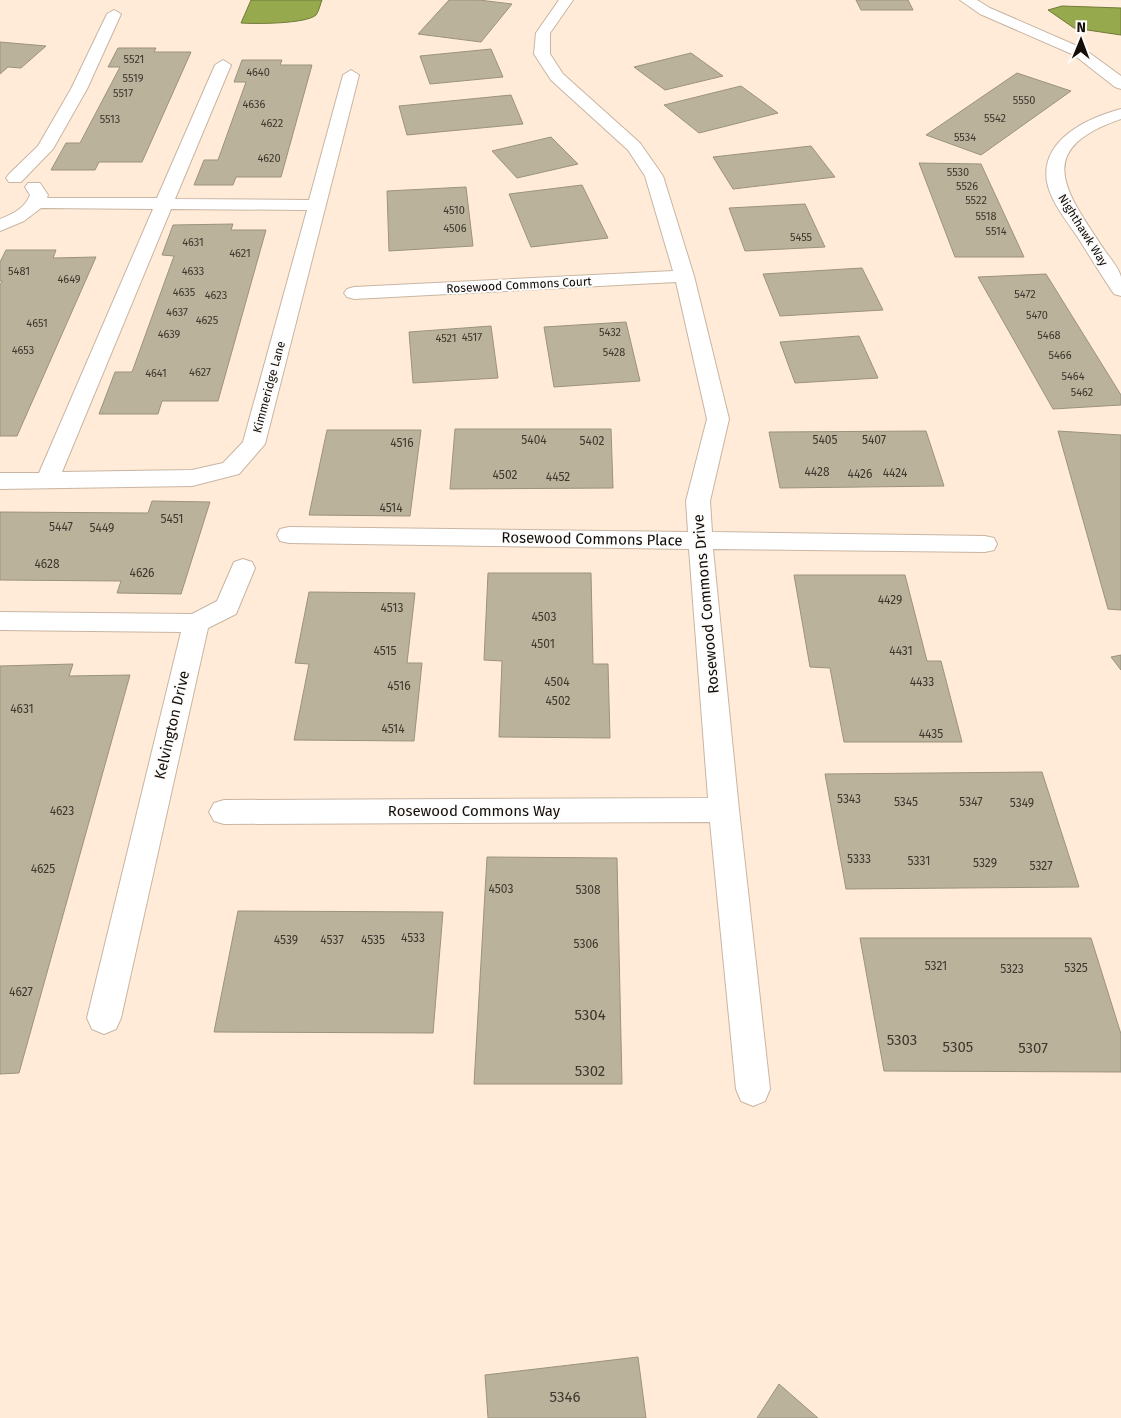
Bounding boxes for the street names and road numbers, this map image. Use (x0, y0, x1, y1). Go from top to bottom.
street label: Nighthawk Way (1055, 191, 1111, 269)
street label: Rosewood Commons Court (446, 274, 593, 296)
street label: Kimmeridge Lane (250, 340, 288, 434)
street label: Rosewood Commons Drive (689, 513, 723, 695)
street label: Rosewood Commons Place (501, 528, 683, 550)
street label: Kelvington Drive (151, 669, 193, 781)
street label: Rosewood Commons Way (388, 802, 561, 820)

